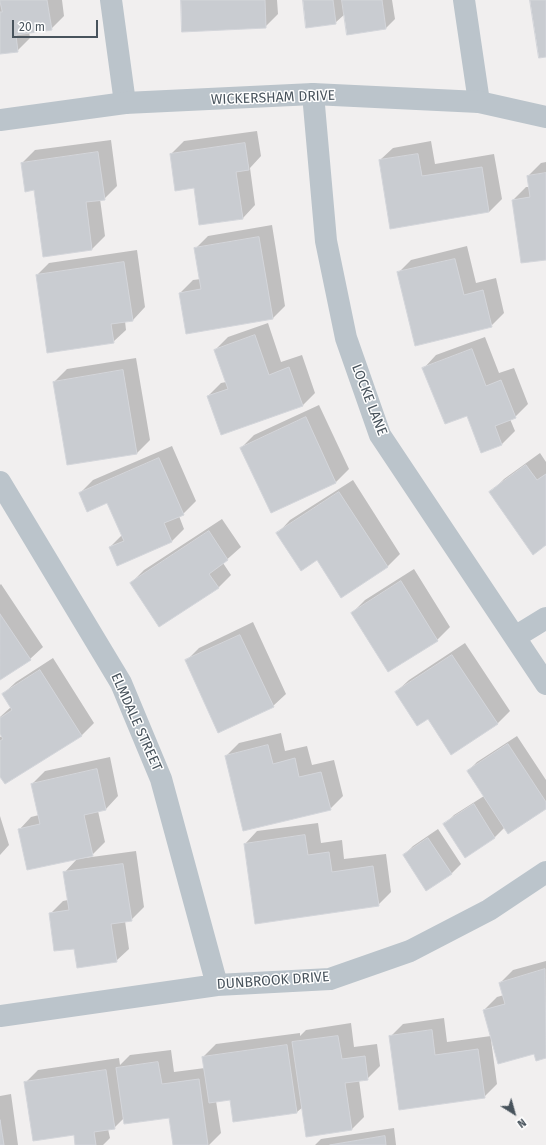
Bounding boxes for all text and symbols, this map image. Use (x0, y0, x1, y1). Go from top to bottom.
scale bar (14, 12, 100, 38)
text: 20 m (19, 20, 45, 34)
street label: WICKERSHAM DRIVE (211, 87, 335, 109)
street label: LOCKE LANE (348, 362, 390, 438)
street label: ELMDALE STREET (107, 670, 165, 774)
street label: DUNBROOK DRIVE (216, 969, 330, 993)
north arrow (494, 1093, 534, 1133)
text: N (515, 1116, 528, 1130)

